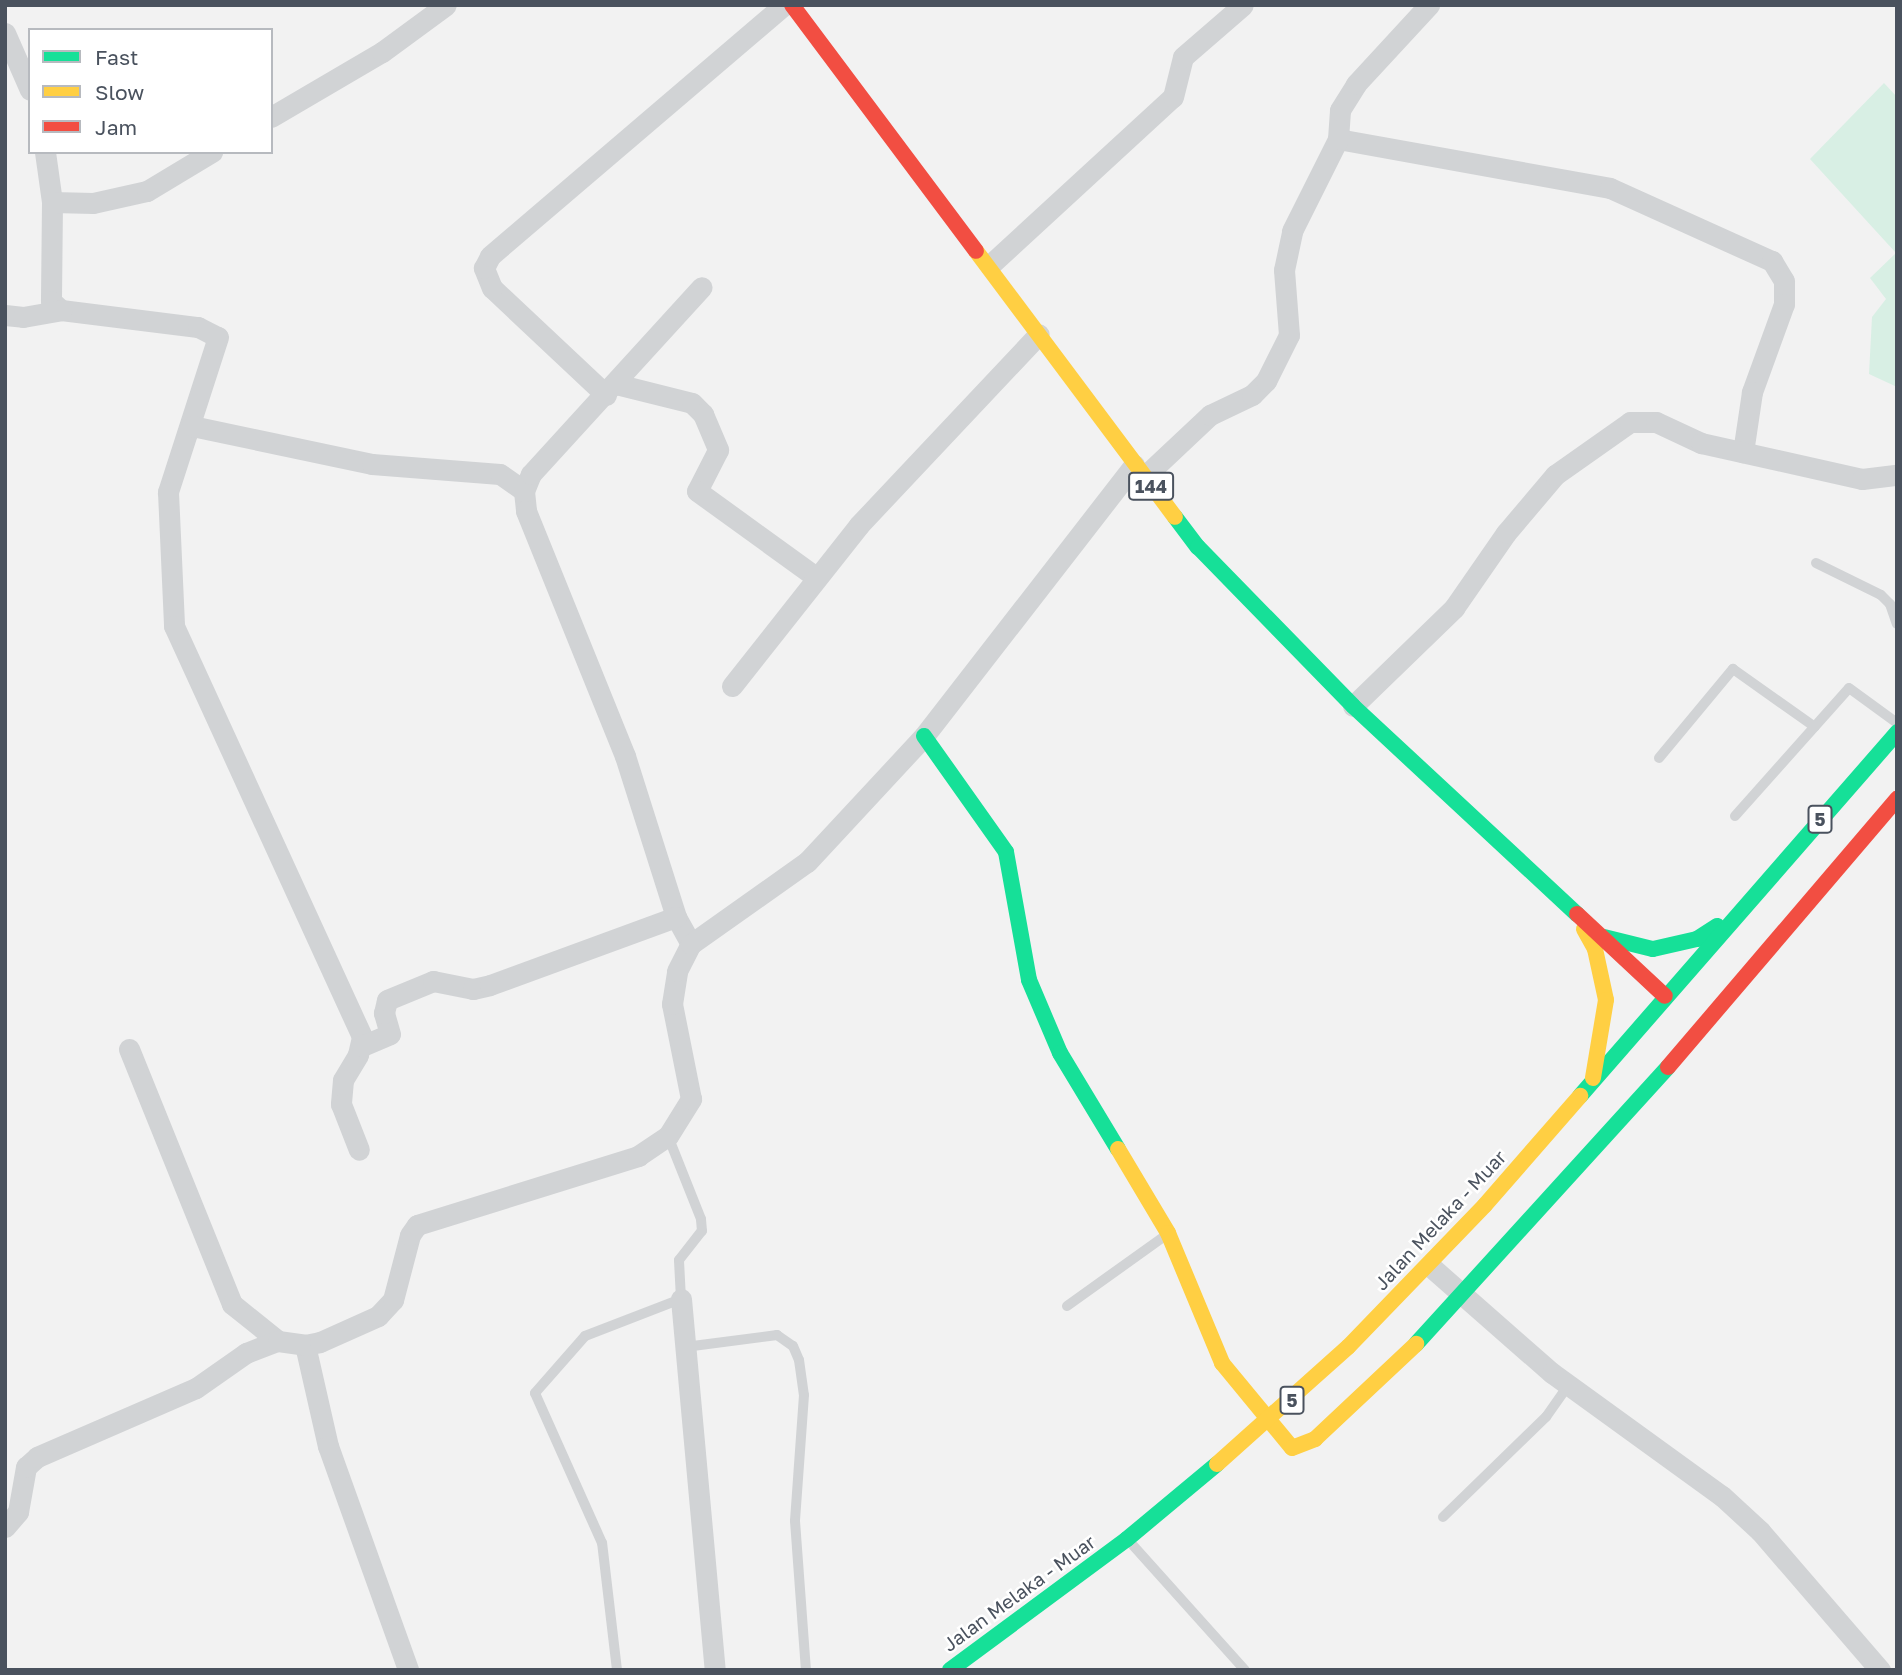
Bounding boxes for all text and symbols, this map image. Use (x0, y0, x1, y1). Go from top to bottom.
legend (28, 28, 273, 154)
text: Fast (95, 44, 138, 70)
text: Slow (95, 79, 144, 105)
text: Jam (95, 114, 137, 140)
road number: 144 (1126, 472, 1176, 500)
road number: 5 (1806, 804, 1834, 834)
street label: Jalan Melaka - Muar (1369, 1145, 1511, 1295)
road number: 5 (1278, 1386, 1306, 1414)
street label: Jalan Melaka - Muar (938, 1530, 1100, 1656)

